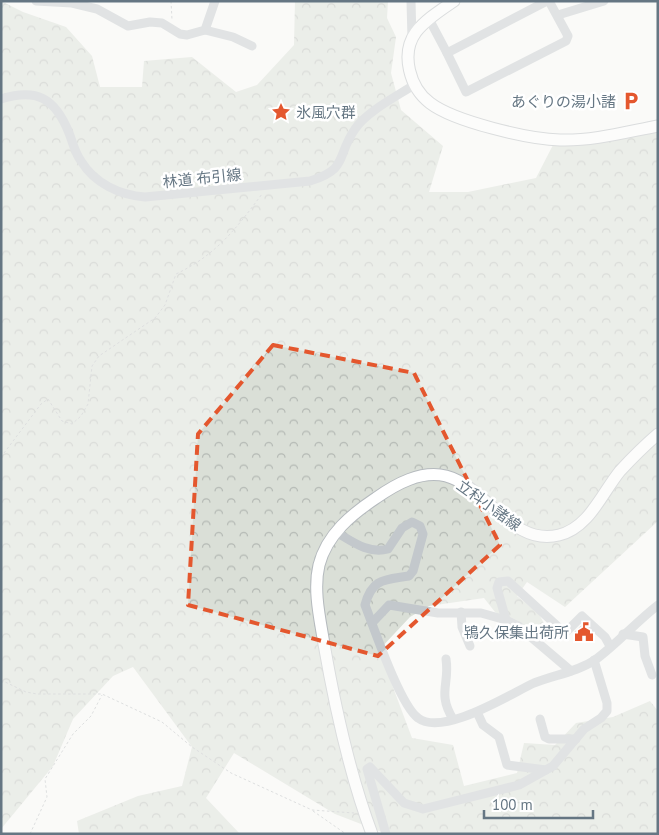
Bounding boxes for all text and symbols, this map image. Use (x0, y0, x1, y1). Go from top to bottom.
parking icon: あぐりの湯小諸 (620, 90, 642, 112)
place label: あぐりの湯小諸 (511, 92, 616, 111)
place icon: 氷風穴群 (270, 101, 292, 123)
place label: 氷風穴群 (296, 103, 356, 122)
street label: 林道 布引線 (162, 164, 242, 192)
street label: 立科小諸線 (453, 475, 525, 535)
public building icon: 鴇久保集出荷所 (573, 621, 595, 643)
place label: 鴇久保集出荷所 (464, 623, 569, 642)
scale bar (484, 788, 593, 820)
text: 100 m (492, 795, 533, 814)

